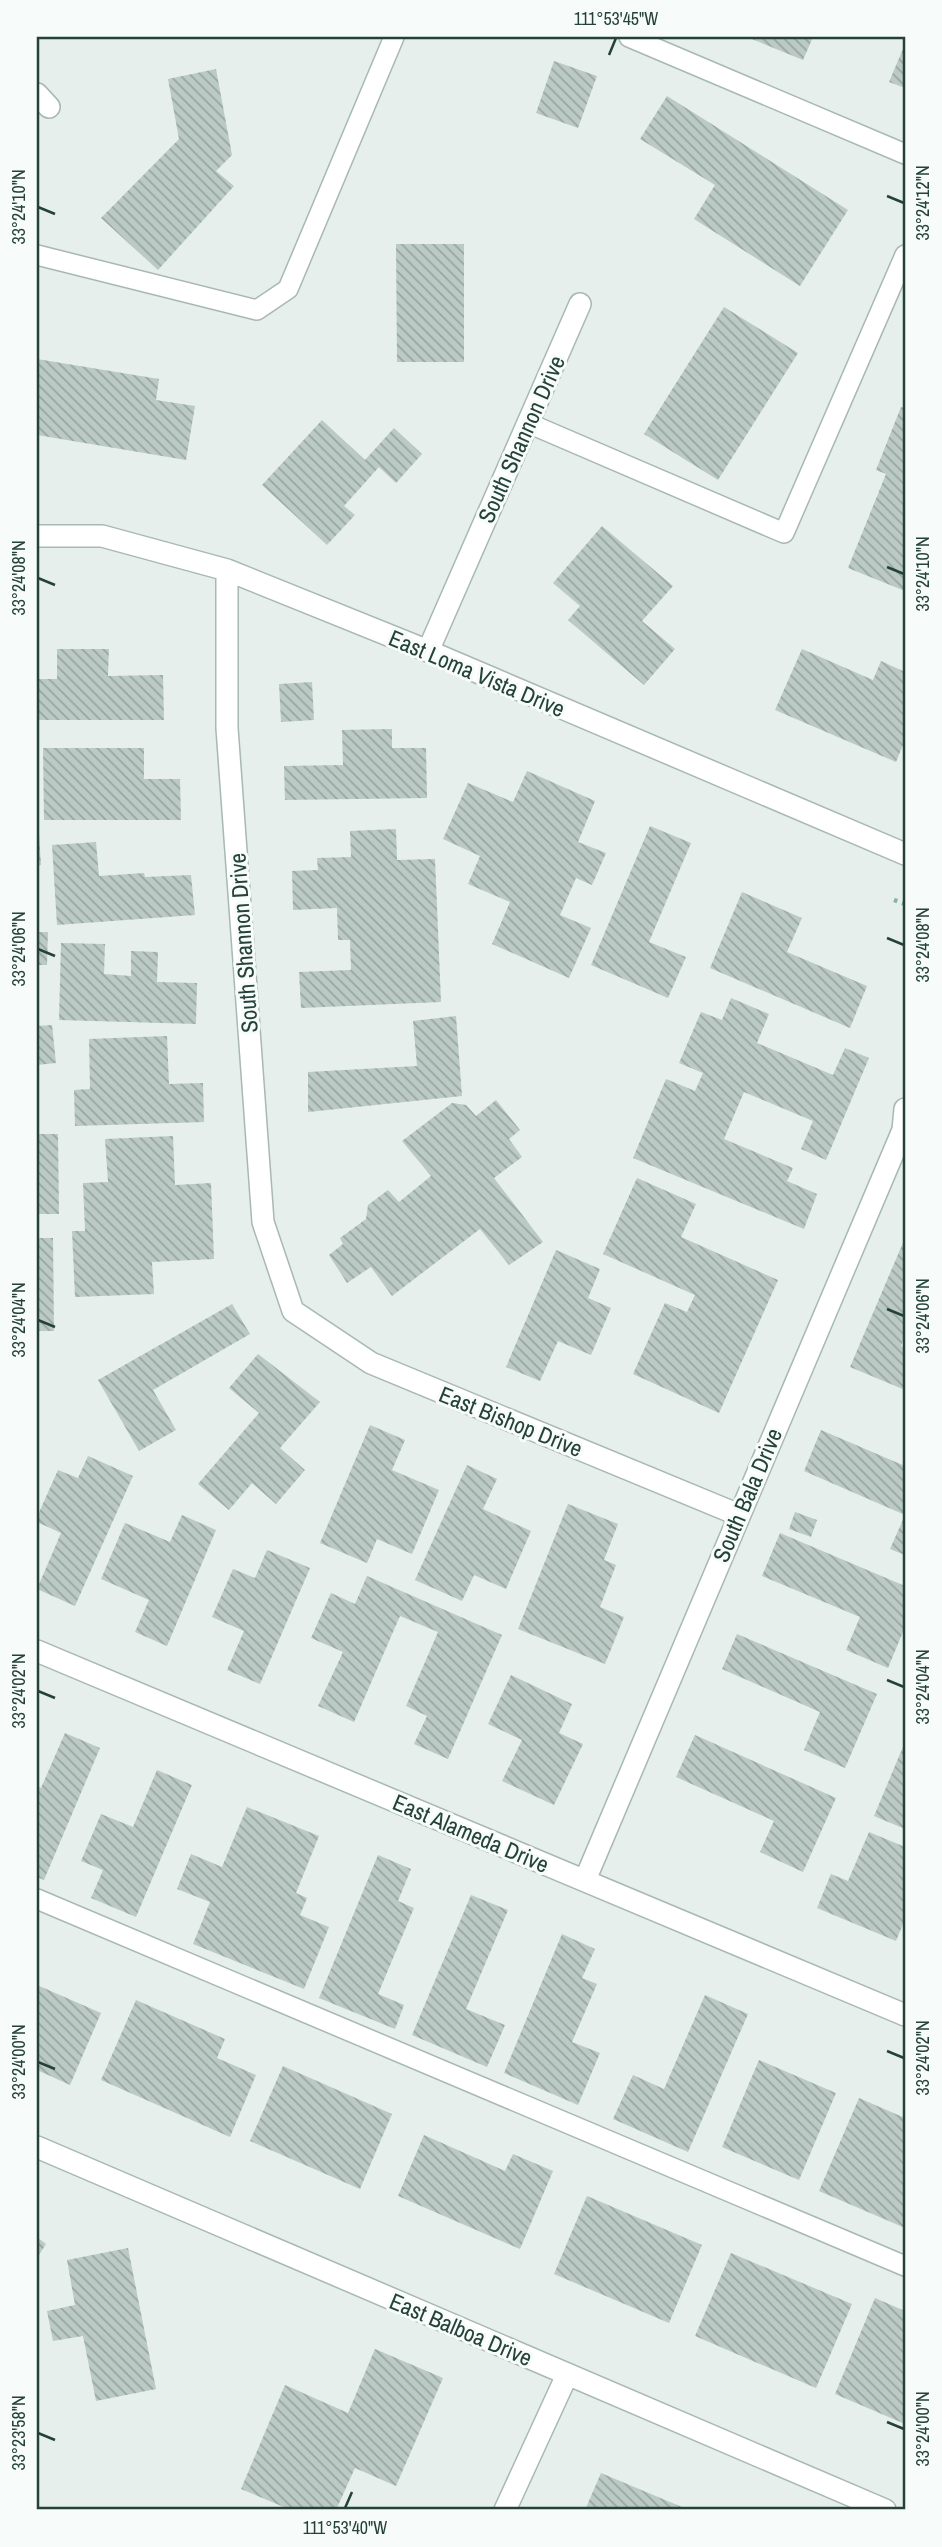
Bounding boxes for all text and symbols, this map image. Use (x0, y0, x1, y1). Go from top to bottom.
text: 111°53'45"W (574, 6, 658, 31)
text: 33°24'12"N (910, 165, 935, 241)
text: 33°24'10"N (6, 169, 31, 245)
street label: South Shannon Drive (470, 350, 572, 528)
text: 33°24'10"N (910, 536, 935, 612)
text: 33°24'08"N (6, 540, 31, 616)
street label: East Loma Vista Drive (384, 622, 570, 724)
street label: South Shannon Drive (221, 852, 265, 1034)
text: 33°24'08"N (910, 907, 935, 983)
text: 33°24'06"N (6, 911, 31, 987)
text: 33°24'06"N (910, 1278, 935, 1354)
text: 33°24'04"N (6, 1282, 31, 1358)
street label: East Bishop Drive (435, 1378, 587, 1464)
street label: South Bala Drive (705, 1423, 789, 1567)
text: 33°24'04"N (910, 1649, 935, 1725)
text: 33°24'02"N (6, 1653, 31, 1729)
street label: East Alameda Drive (388, 1786, 554, 1880)
text: 33°24'02"N (910, 2020, 935, 2096)
text: 33°24'00"N (6, 2024, 31, 2100)
street label: East Balboa Drive (385, 2285, 537, 2373)
text: 33°24'00"N (910, 2391, 935, 2467)
text: 33°23'58"N (6, 2395, 31, 2471)
text: 111°53'40"W (303, 2515, 387, 2540)

